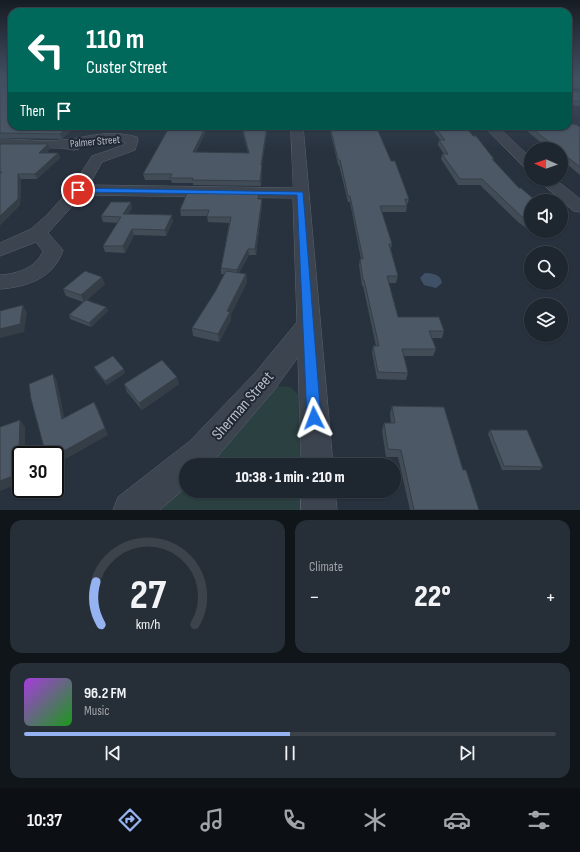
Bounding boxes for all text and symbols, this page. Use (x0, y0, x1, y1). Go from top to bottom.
text: 110 m (86, 23, 144, 56)
icon: left (20, 24, 72, 76)
text: Custer Street (86, 57, 167, 78)
icon: arrive (53, 100, 75, 122)
text: Then (20, 102, 45, 121)
street label: Palmer Street (69, 133, 121, 150)
north arrow (524, 142, 568, 186)
map controls (524, 142, 568, 342)
pin (61, 173, 95, 207)
icon: arrive (67, 179, 89, 201)
button: sound (524, 194, 568, 238)
button: search (524, 246, 568, 290)
button: layers (524, 298, 568, 342)
street label: Sherman Street (208, 368, 278, 444)
position arrow (293, 397, 335, 439)
speed limit sign: 30 (12, 446, 64, 498)
text: 10:38 · 1 min · 210 m (235, 468, 345, 487)
text: Climate (309, 559, 343, 575)
text: 27 (129, 570, 167, 619)
text: 22° (414, 579, 451, 615)
text: − (309, 584, 320, 611)
text: + (545, 584, 556, 611)
text: km/h (135, 615, 160, 632)
text: 96.2 FM (84, 684, 126, 703)
text: Music (84, 703, 109, 719)
icon: previous (102, 742, 124, 764)
icon: pause (279, 742, 301, 764)
icon: next (456, 742, 478, 764)
icon: directions (116, 806, 144, 834)
icon: music (198, 806, 226, 834)
icon: phone (280, 806, 308, 834)
icon: climate (361, 806, 389, 834)
icon: car (443, 806, 471, 834)
icon: filters (525, 806, 553, 834)
text: 10:37 (27, 810, 62, 831)

